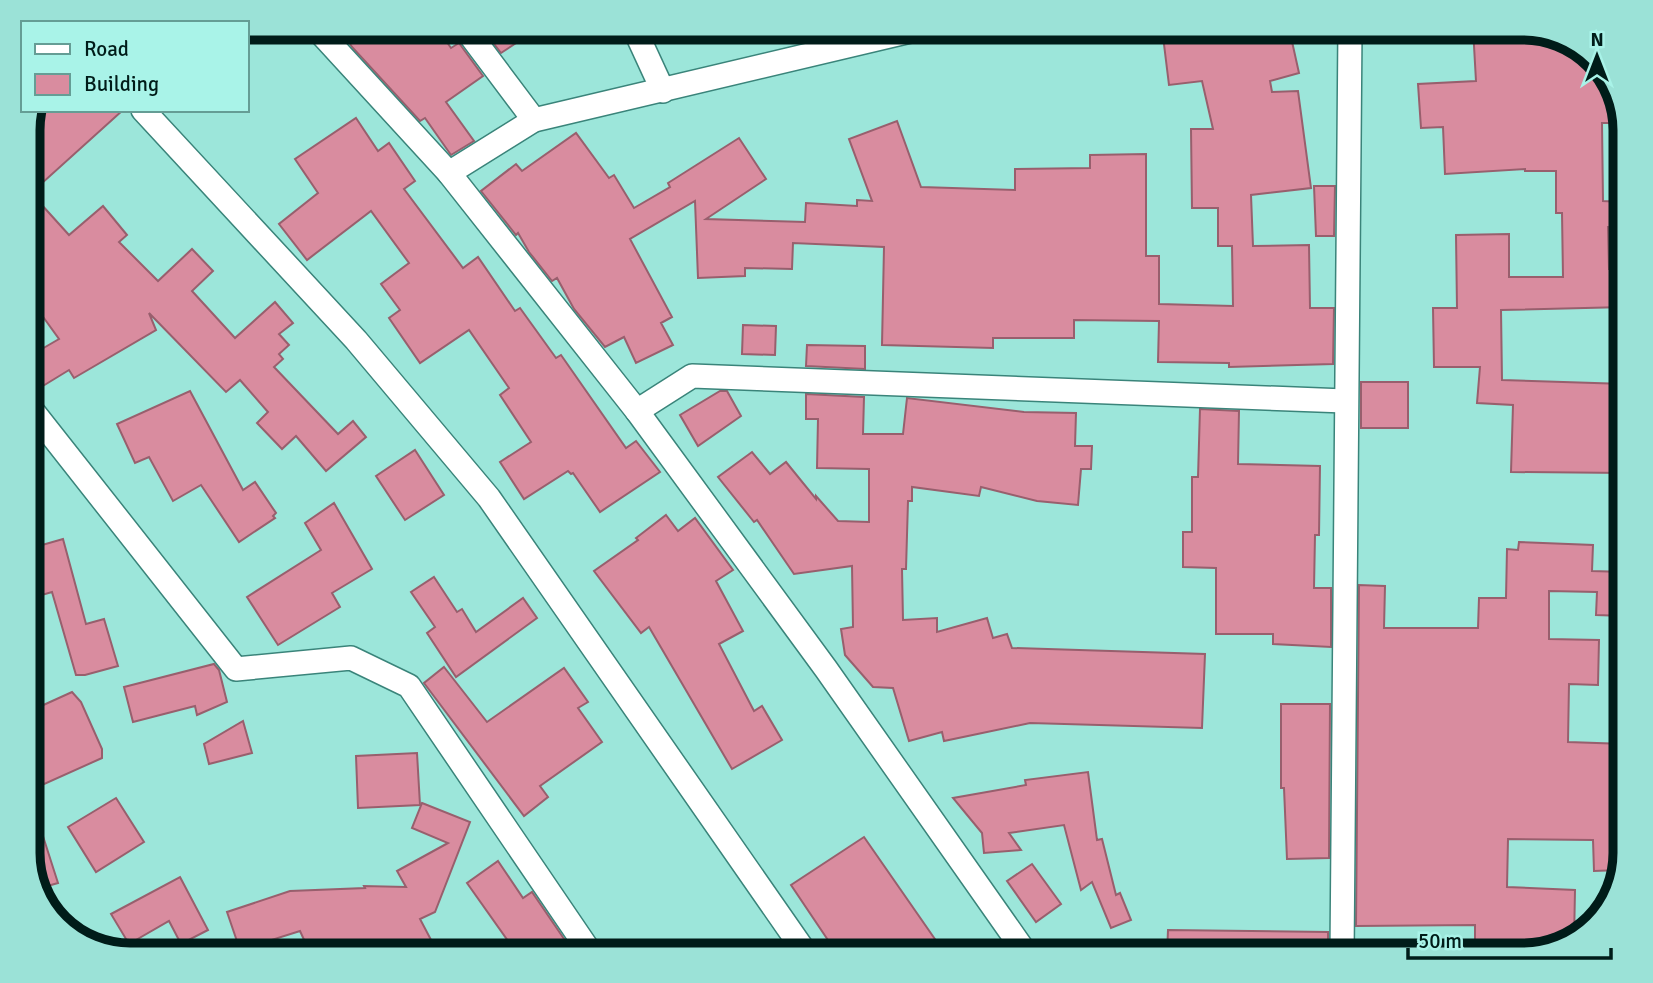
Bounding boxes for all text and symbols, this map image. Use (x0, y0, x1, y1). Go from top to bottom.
legend (21, 21, 248, 112)
north arrow (1562, 21, 1632, 91)
text: N (1590, 28, 1604, 52)
text: Road (84, 36, 129, 62)
text: Building (84, 71, 159, 97)
scale bar (1408, 916, 1611, 960)
text: 50 m (1418, 928, 1462, 954)

